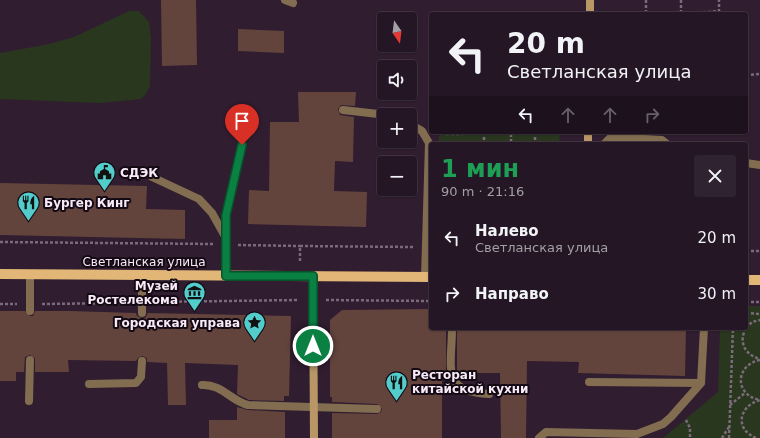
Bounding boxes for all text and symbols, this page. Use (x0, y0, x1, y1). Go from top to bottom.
north arrow (377, 12, 417, 52)
map controls (377, 12, 417, 196)
text: 20 m (507, 27, 585, 60)
icon: left (441, 28, 493, 80)
button: sound (377, 60, 417, 100)
text: Светланская улица (507, 61, 692, 82)
pin (225, 104, 259, 145)
icon: left (515, 104, 537, 126)
icon: ahead (557, 104, 579, 126)
icon: ahead (599, 104, 621, 126)
icon: right (641, 104, 663, 126)
button: + (377, 108, 417, 148)
icon: arrive (231, 110, 253, 132)
text: 1 мин (441, 155, 519, 183)
button: close (694, 155, 736, 197)
button: − (377, 156, 417, 196)
public building icon: СДЭК (91, 160, 117, 193)
place label: СДЭК (120, 166, 158, 180)
text: 90 m · 21:16 (441, 184, 524, 199)
restaurant icon: Бургер Кинг (16, 190, 42, 223)
place label: Бургер Кинг (44, 196, 130, 210)
text: Налево (475, 222, 539, 240)
icon: left (441, 227, 463, 249)
text: 20 m (698, 229, 736, 247)
text: Светланская улица (475, 240, 608, 255)
street label: Светланская улица (82, 255, 206, 269)
place label: Музей Ростелекома (88, 279, 178, 307)
museum icon: Музей Ростелекома (181, 280, 207, 313)
icon: right (441, 283, 463, 305)
text: Направо (475, 285, 549, 303)
text: 30 m (698, 285, 736, 303)
place icon: Городская управа (242, 310, 268, 343)
place label: Городская управа (114, 316, 240, 330)
position arrow (292, 325, 334, 367)
place label: Ресторан китайской кухни (412, 368, 529, 396)
restaurant icon: Ресторан китайской кухни (384, 369, 410, 402)

